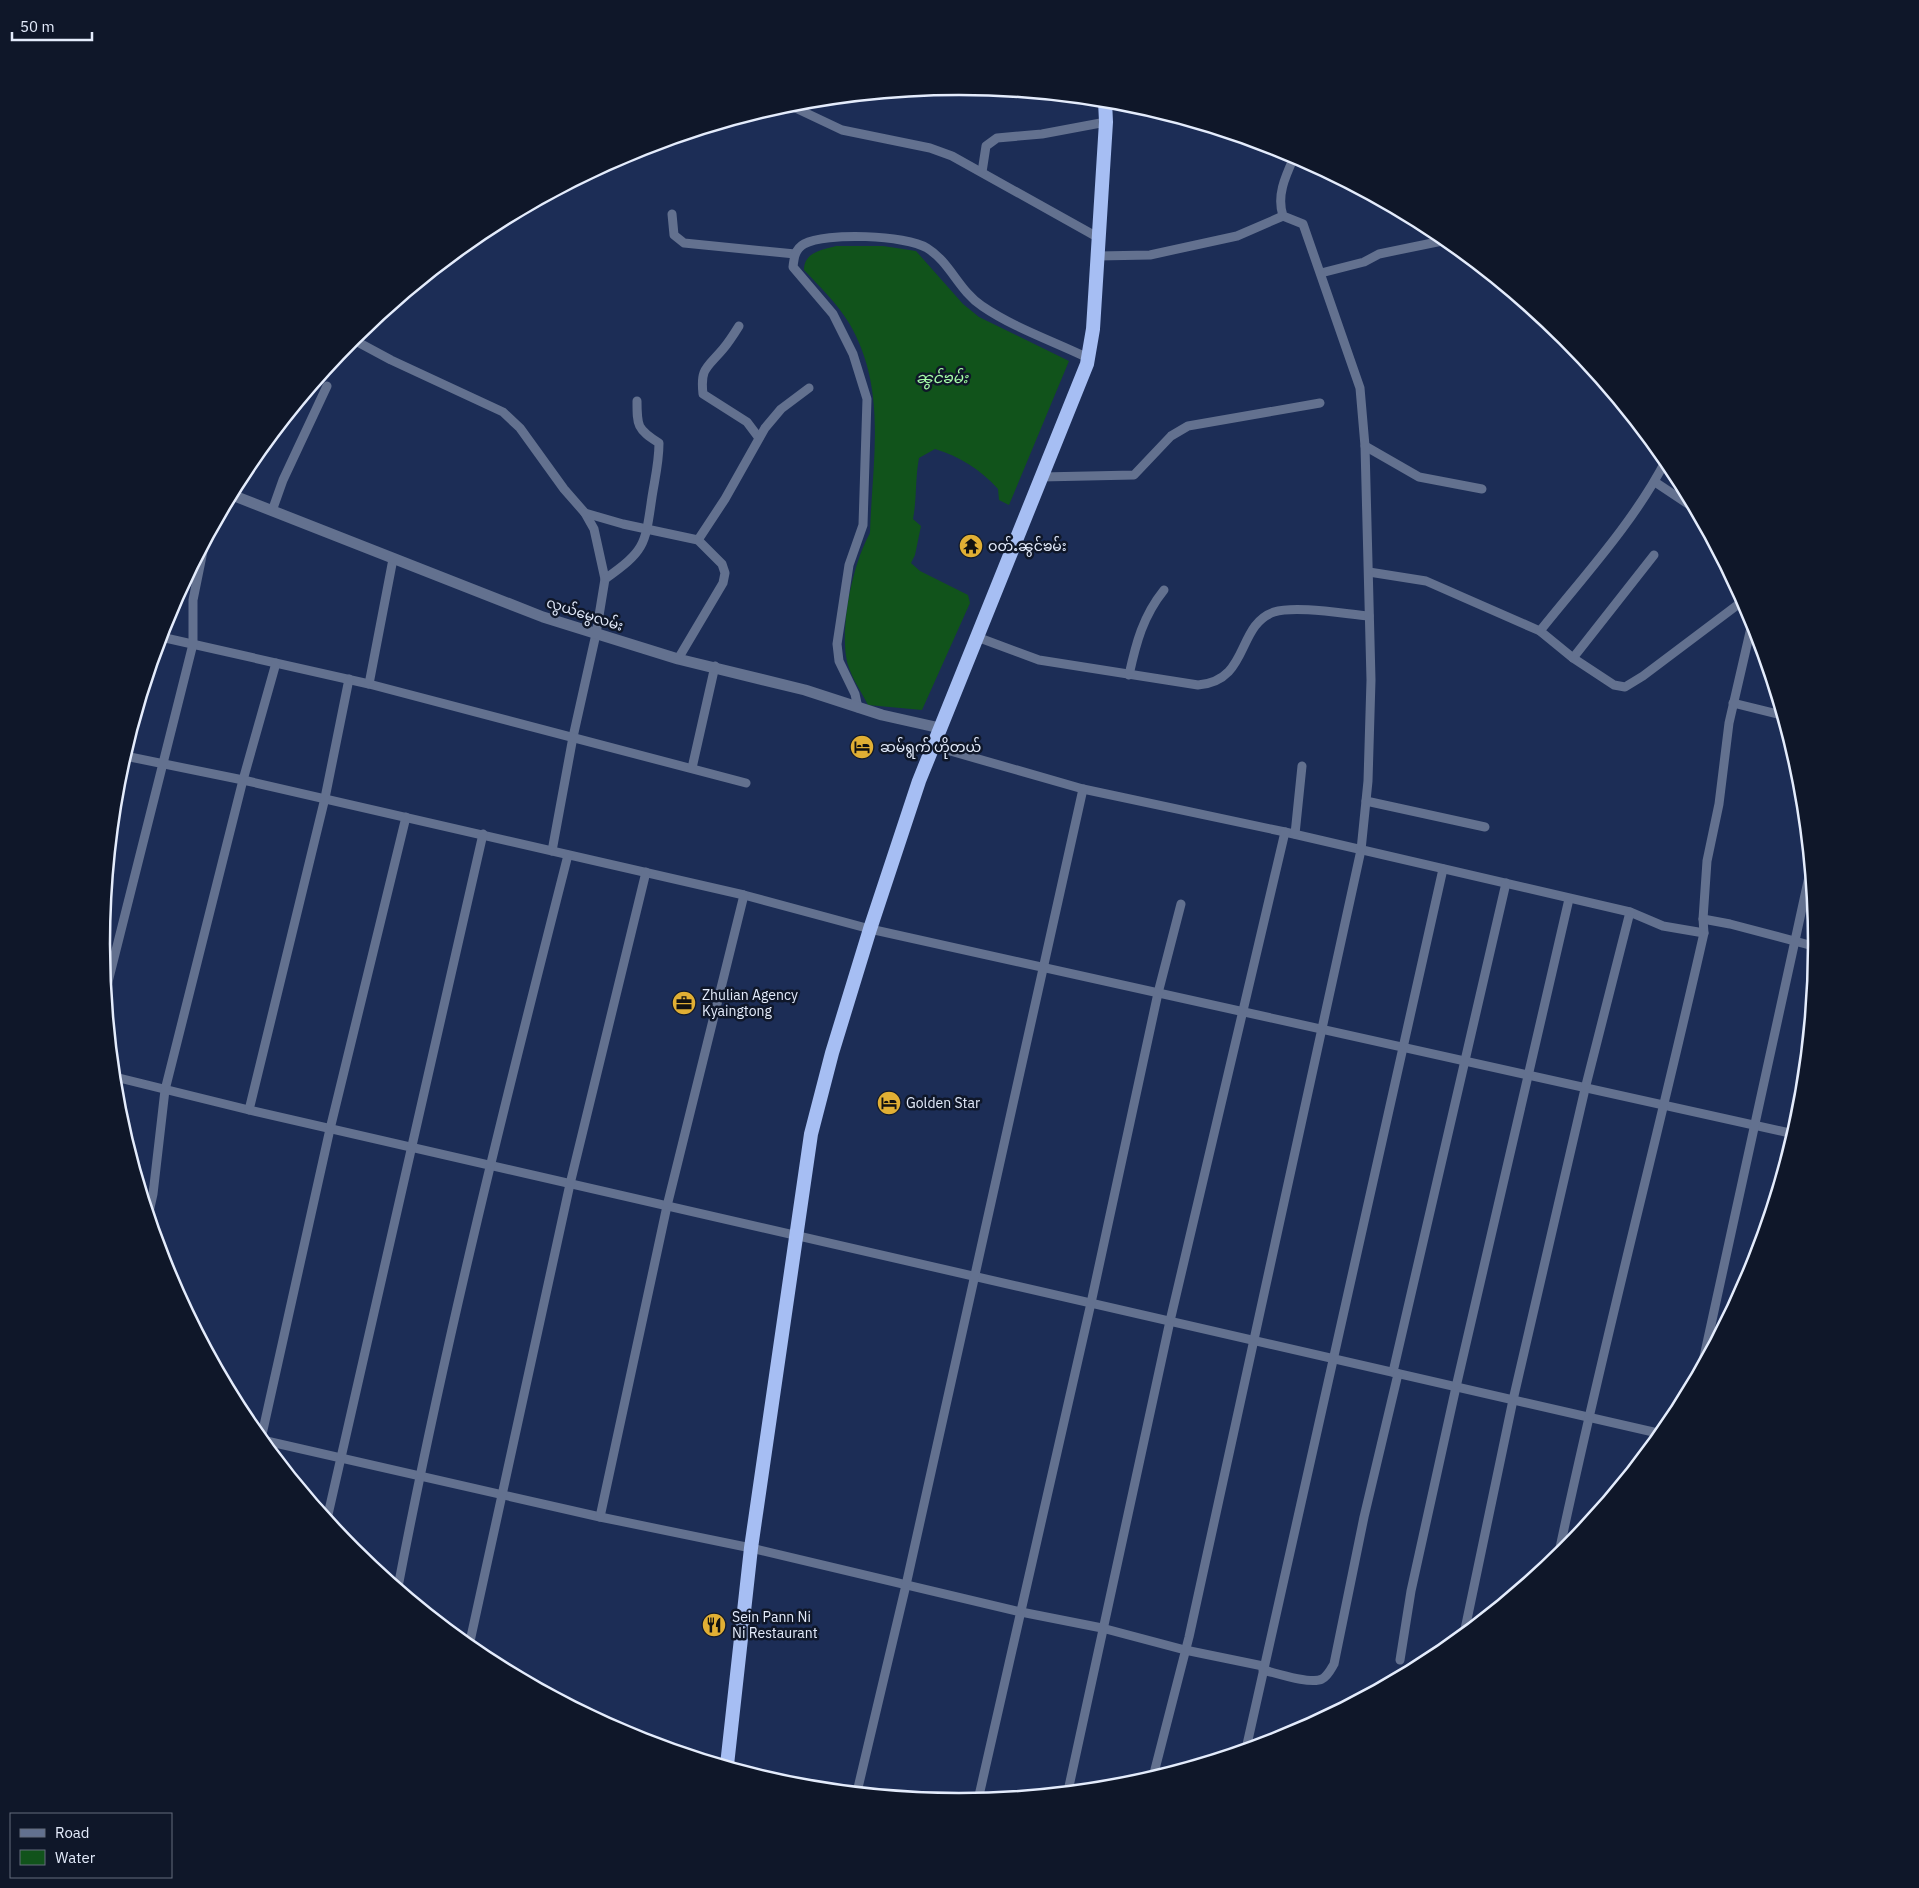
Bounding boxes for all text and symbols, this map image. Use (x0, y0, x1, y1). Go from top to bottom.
scale bar (12, 10, 92, 42)
text: 50 m (20, 17, 55, 36)
water label: ၼွင်ၶမ်း (916, 367, 969, 390)
temple icon: ဝတ်ႉၼွင်ၶမ်း (958, 533, 984, 559)
place label: ဝတ်ႉၼွင်ၶမ်း (988, 536, 1067, 557)
street label: လွယ်မွေလမ်း (544, 592, 626, 637)
hotel icon: ဆမ်ရွက် ဟိုတယ် (849, 734, 875, 760)
place label: ဆမ်ရွက် ဟိုတယ် (880, 737, 981, 759)
place label: Zhulian Agency Kyaingtong (702, 986, 798, 1020)
office icon: Zhulian Agency Kyaingtong (671, 990, 697, 1016)
hotel icon: Golden Star (876, 1090, 902, 1116)
place label: Golden Star (906, 1094, 980, 1112)
place label: Sein Pann Ni Ni Restaurant (732, 1608, 818, 1642)
restaurant icon: Sein Pann Ni Ni Restaurant (701, 1612, 727, 1638)
legend (10, 1813, 172, 1878)
text: Road (55, 1823, 90, 1842)
text: Water (55, 1848, 96, 1867)

